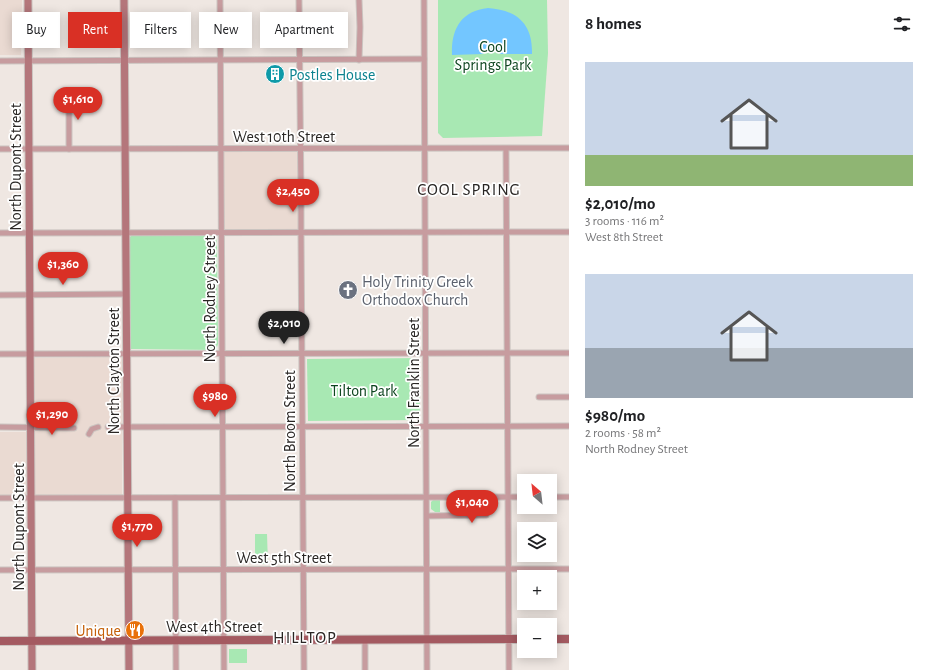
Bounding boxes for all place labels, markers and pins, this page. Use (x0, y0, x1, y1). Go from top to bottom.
building icon: Postles House (264, 63, 286, 85)
place label: Postles House (289, 67, 375, 83)
pin: $1,610 (45, 87, 111, 121)
pin: $2,450 (260, 179, 326, 213)
pin: $1,360 (30, 252, 96, 286)
place label: Holy Trinity Greek Orthodox Church (362, 274, 474, 308)
church icon: Holy Trinity Greek Orthodox Church (337, 279, 359, 301)
pin: $2,010 (251, 311, 317, 345)
pin: $980 (191, 384, 239, 418)
pin: $1,290 (19, 402, 85, 436)
pin: $1,040 (439, 490, 505, 524)
pin: $1,770 (104, 514, 170, 548)
restaurant icon: Unique (124, 619, 146, 641)
place label: Unique (75, 623, 121, 639)

